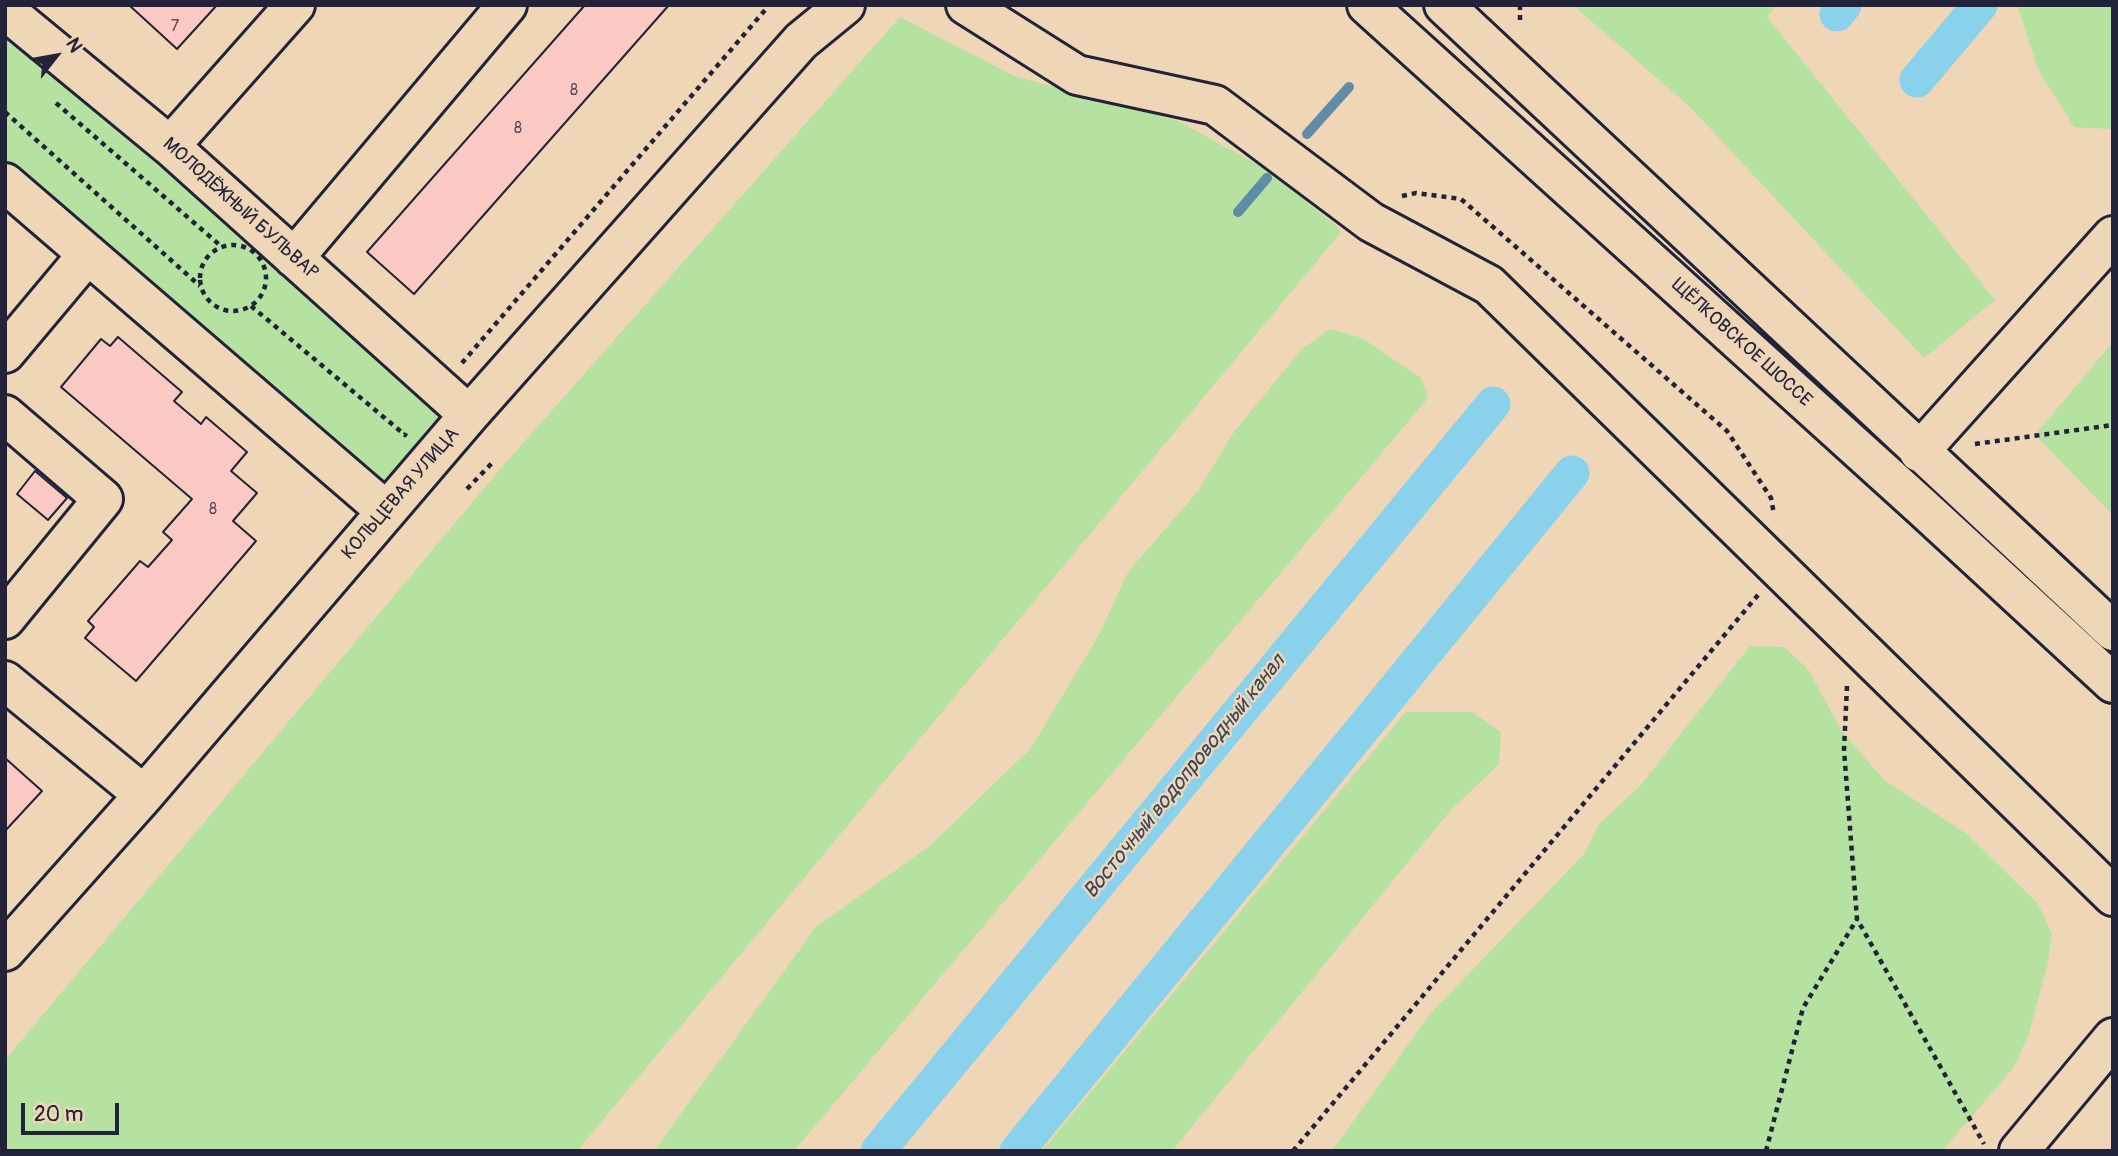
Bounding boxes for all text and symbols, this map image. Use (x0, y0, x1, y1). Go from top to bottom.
house number: 7 (171, 17, 179, 37)
north arrow (21, 21, 91, 91)
text: N (60, 33, 88, 57)
house number: 8 (570, 81, 578, 101)
house number: 8 (514, 119, 522, 139)
street label: МОЛОДЁЖНЫЙ БУЛЬВАР (158, 133, 322, 285)
street label: ЩЁЛКОВСКОЕ ШОССЕ (1666, 274, 1816, 412)
street label: КОЛЬЦЕВАЯ УЛИЦА (337, 423, 465, 565)
house number: 8 (209, 500, 217, 520)
water label: Восточный водопроводный канал (1079, 650, 1291, 904)
scale bar (24, 1090, 122, 1134)
text: 20 m (34, 1101, 83, 1128)

